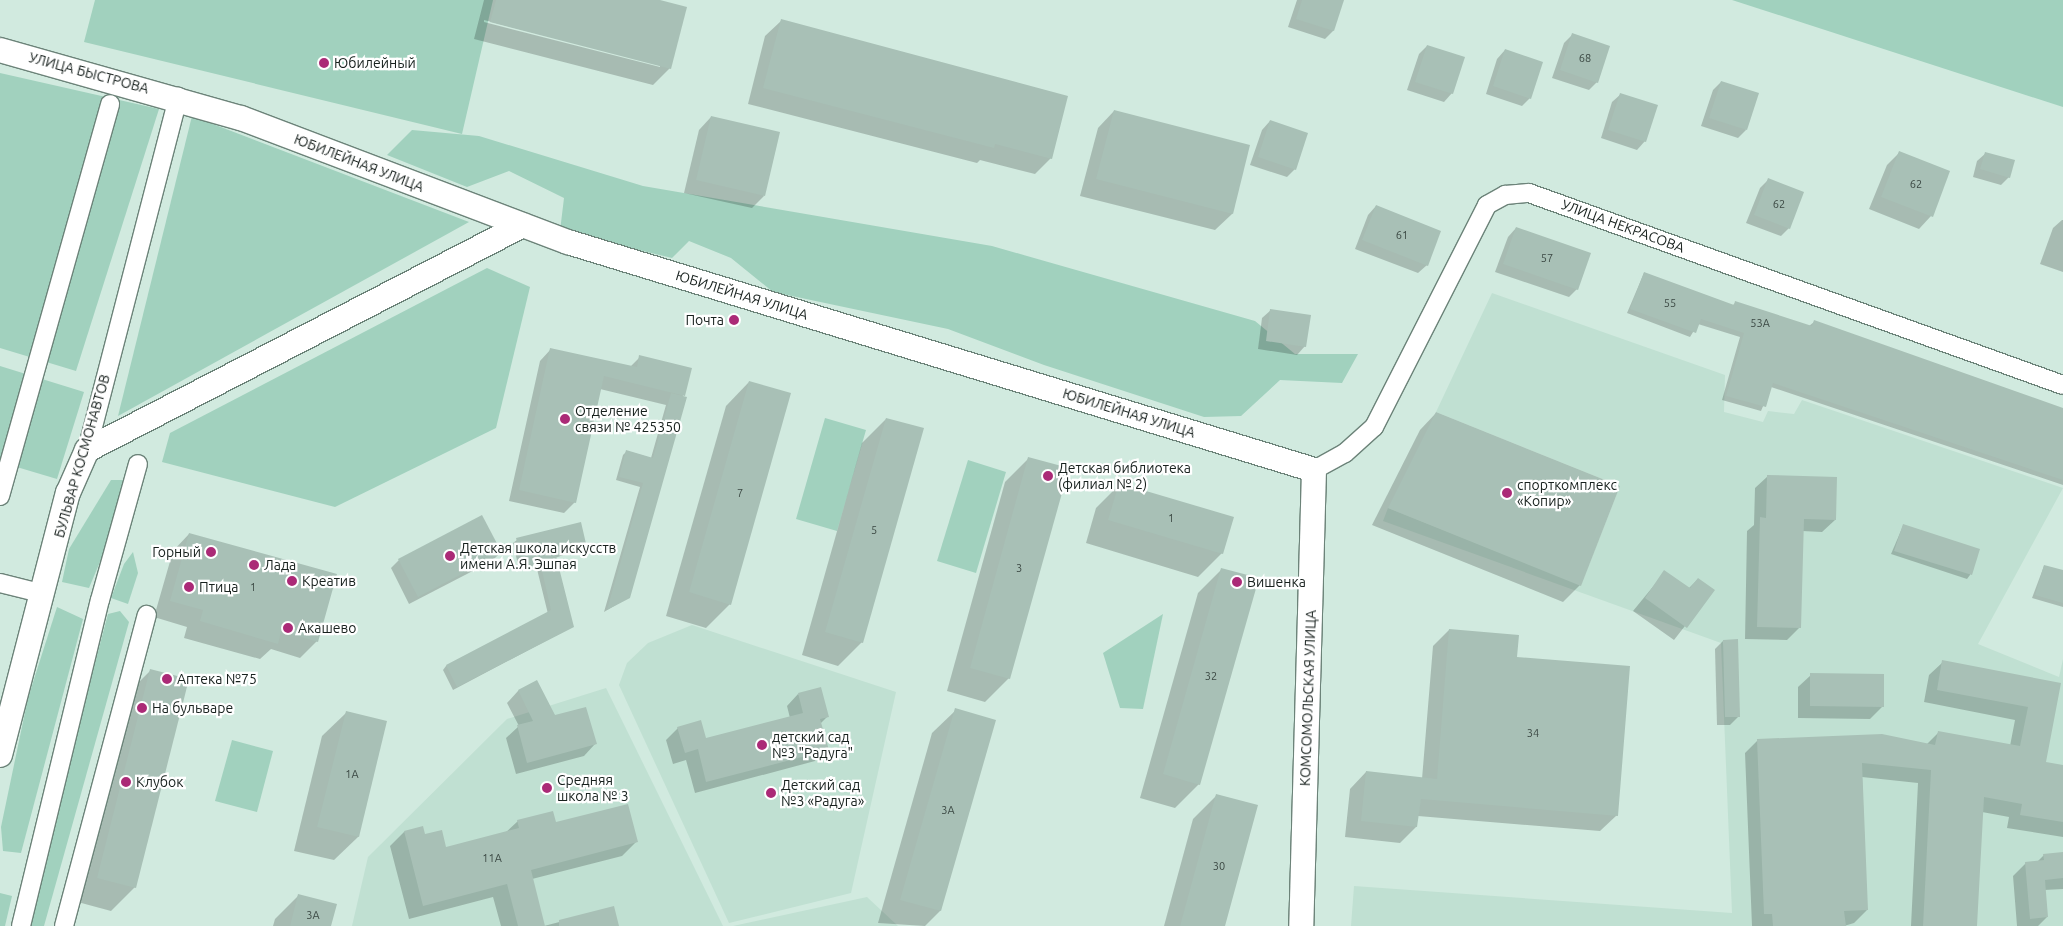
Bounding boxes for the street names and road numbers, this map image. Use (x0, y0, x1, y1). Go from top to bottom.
street label: УЛИЦА БЫСТРОВА (27, 49, 151, 97)
street label: ЮБИЛЕЙНАЯ УЛИЦА (292, 131, 426, 195)
street label: УЛИЦА НЕКРАСОВА (1559, 196, 1687, 256)
street label: ЮБИЛЕЙНАЯ УЛИЦА (674, 267, 810, 323)
street label: БУЛЬВАР КОСМОНАВТОВ (51, 372, 113, 540)
street label: ЮБИЛЕЙНАЯ УЛИЦА (1061, 385, 1197, 441)
street label: КОМСОМОЛЬСКАЯ УЛИЦА (1297, 610, 1319, 786)

